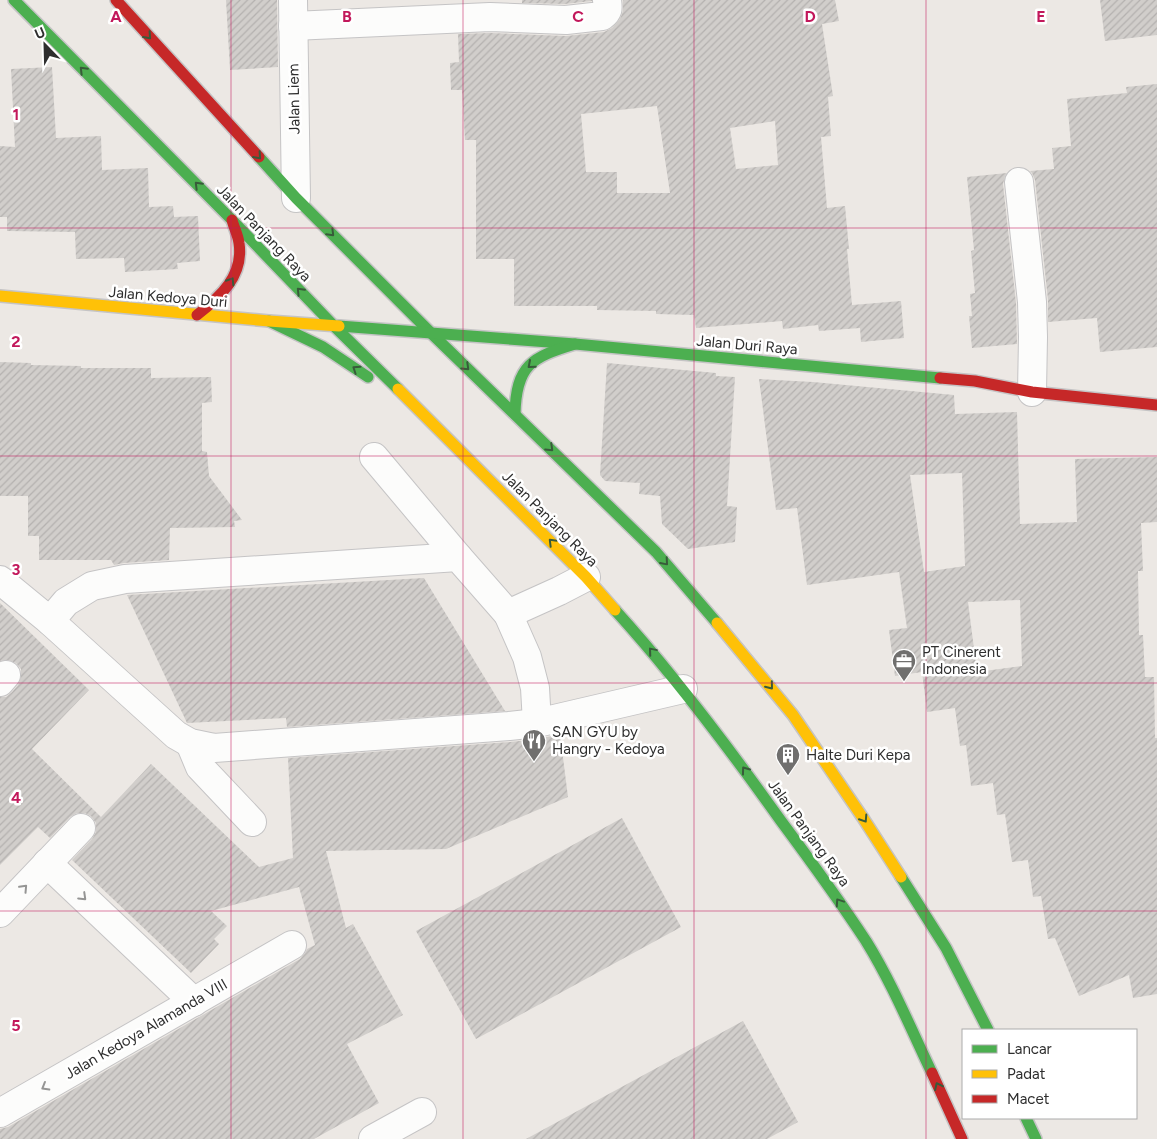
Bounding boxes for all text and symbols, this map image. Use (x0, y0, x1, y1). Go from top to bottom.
text: A (110, 7, 122, 26)
text: B (342, 7, 352, 26)
text: C (572, 7, 584, 26)
text: D (804, 7, 816, 26)
text: E (1036, 7, 1046, 26)
north arrow (20, 20, 70, 70)
text: U (32, 24, 48, 43)
one-way arrow (143, 30, 152, 39)
street label: Jalan Liem (284, 64, 304, 134)
one-way arrow (80, 67, 89, 76)
text: 1 (13, 105, 19, 124)
one-way arrow (252, 151, 261, 160)
street label: Jalan Panjang Raya (213, 181, 315, 285)
one-way arrow (194, 182, 203, 191)
one-way arrow (325, 227, 334, 236)
one-way arrow (225, 278, 235, 287)
street label: Jalan Kedoya Duri (108, 283, 228, 311)
one-way arrow (297, 288, 306, 297)
text: 2 (11, 332, 21, 351)
street label: Jalan Duri Raya (696, 332, 798, 358)
one-way arrow (528, 359, 537, 368)
one-way arrow (460, 361, 469, 370)
one-way arrow (352, 366, 362, 375)
one-way arrow (544, 442, 553, 451)
street label: Jalan Panjang Raya (498, 467, 602, 571)
one-way arrow (549, 539, 558, 548)
one-way arrow (659, 557, 668, 566)
text: 3 (12, 560, 21, 579)
place label: PT Cinerent Indonesia (922, 643, 1001, 678)
one-way arrow (648, 648, 657, 657)
office icon: PT Cinerent Indonesia (891, 648, 917, 682)
one-way arrow (764, 681, 773, 690)
place label: SAN GYU by Hangry - Kedoya (552, 723, 665, 758)
restaurant icon: SAN GYU by Hangry - Kedoya (521, 728, 547, 762)
building icon: Halte Duri Kepa (775, 742, 801, 776)
place label: Halte Duri Kepa (806, 746, 910, 764)
one-way arrow (742, 766, 751, 775)
street label: Jalan Panjang Raya (764, 776, 854, 890)
text: 4 (11, 788, 21, 807)
one-way arrow (858, 813, 867, 823)
one-way arrow (18, 885, 27, 894)
one-way arrow (77, 891, 86, 900)
one-way arrow (836, 898, 845, 907)
street label: Jalan Kedoya Alamanda VIII (62, 975, 230, 1083)
text: 5 (11, 1016, 21, 1035)
legend (962, 1029, 1137, 1119)
text: Lancar (1007, 1040, 1052, 1058)
text: Padat (1007, 1065, 1046, 1083)
one-way arrow (41, 1081, 50, 1091)
one-way arrow (934, 1082, 944, 1091)
text: Macet (1007, 1090, 1050, 1108)

